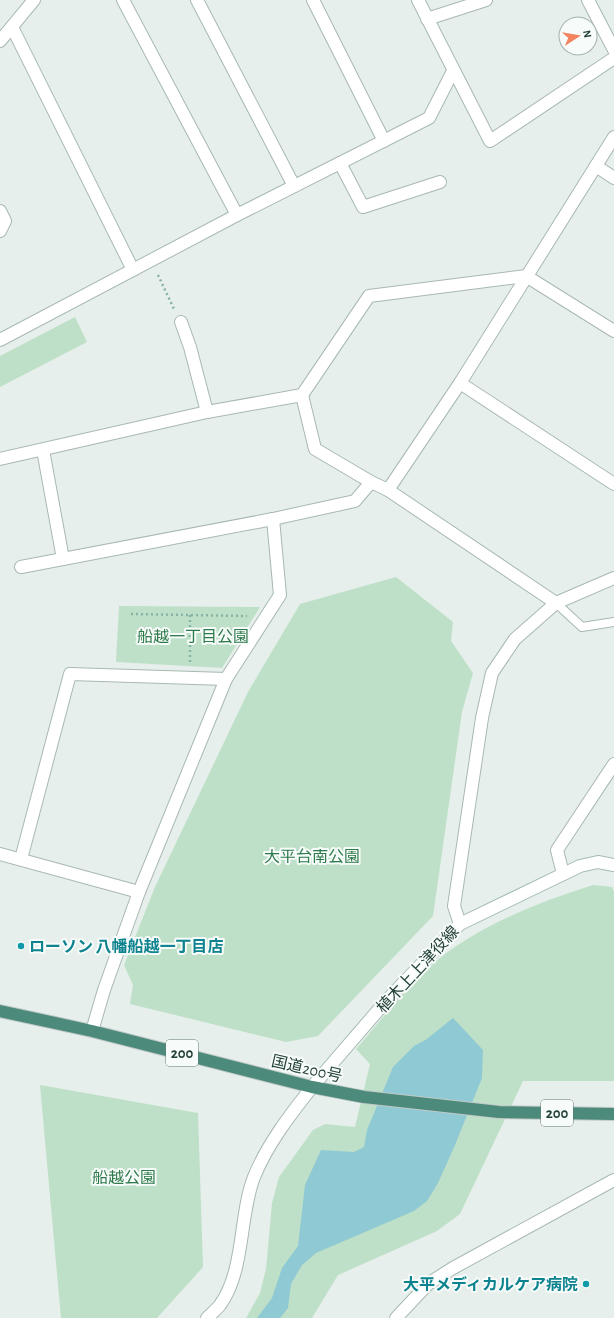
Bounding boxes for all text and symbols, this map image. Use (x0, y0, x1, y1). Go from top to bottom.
north arrow (558, 16, 598, 56)
text: N (581, 29, 593, 39)
park label: 船越一丁目公園 (137, 628, 249, 645)
park label: 大平台南公園 (264, 848, 360, 865)
street label: 植木上上津役線 (373, 923, 462, 1016)
place label: ローソン 八幡船越一丁目店 (29, 937, 223, 955)
marker: ローソン 八幡船越一丁目店 (16, 941, 26, 951)
road number: 200 (166, 1040, 198, 1066)
street label: 国道200号 (270, 1052, 344, 1085)
road number: 200 (541, 1100, 573, 1126)
park label: 船越公園 (92, 1169, 156, 1186)
place label: 大平メディカルケア病院 (403, 1276, 578, 1293)
marker: 大平メディカルケア病院 (581, 1279, 591, 1289)

